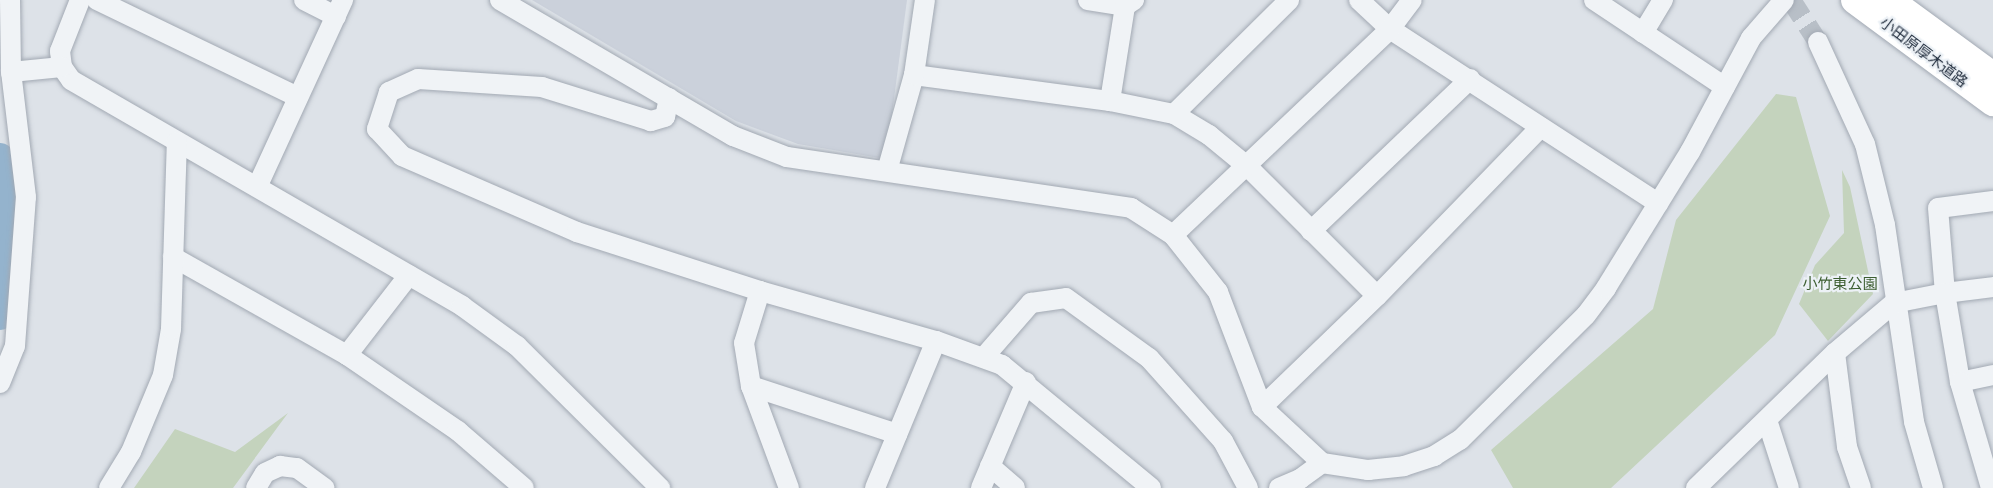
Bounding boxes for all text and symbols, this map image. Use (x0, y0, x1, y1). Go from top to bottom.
street label: 小田原厚木道路 (1877, 13, 1971, 91)
park label: 小竹東公園 (1803, 275, 1877, 293)

